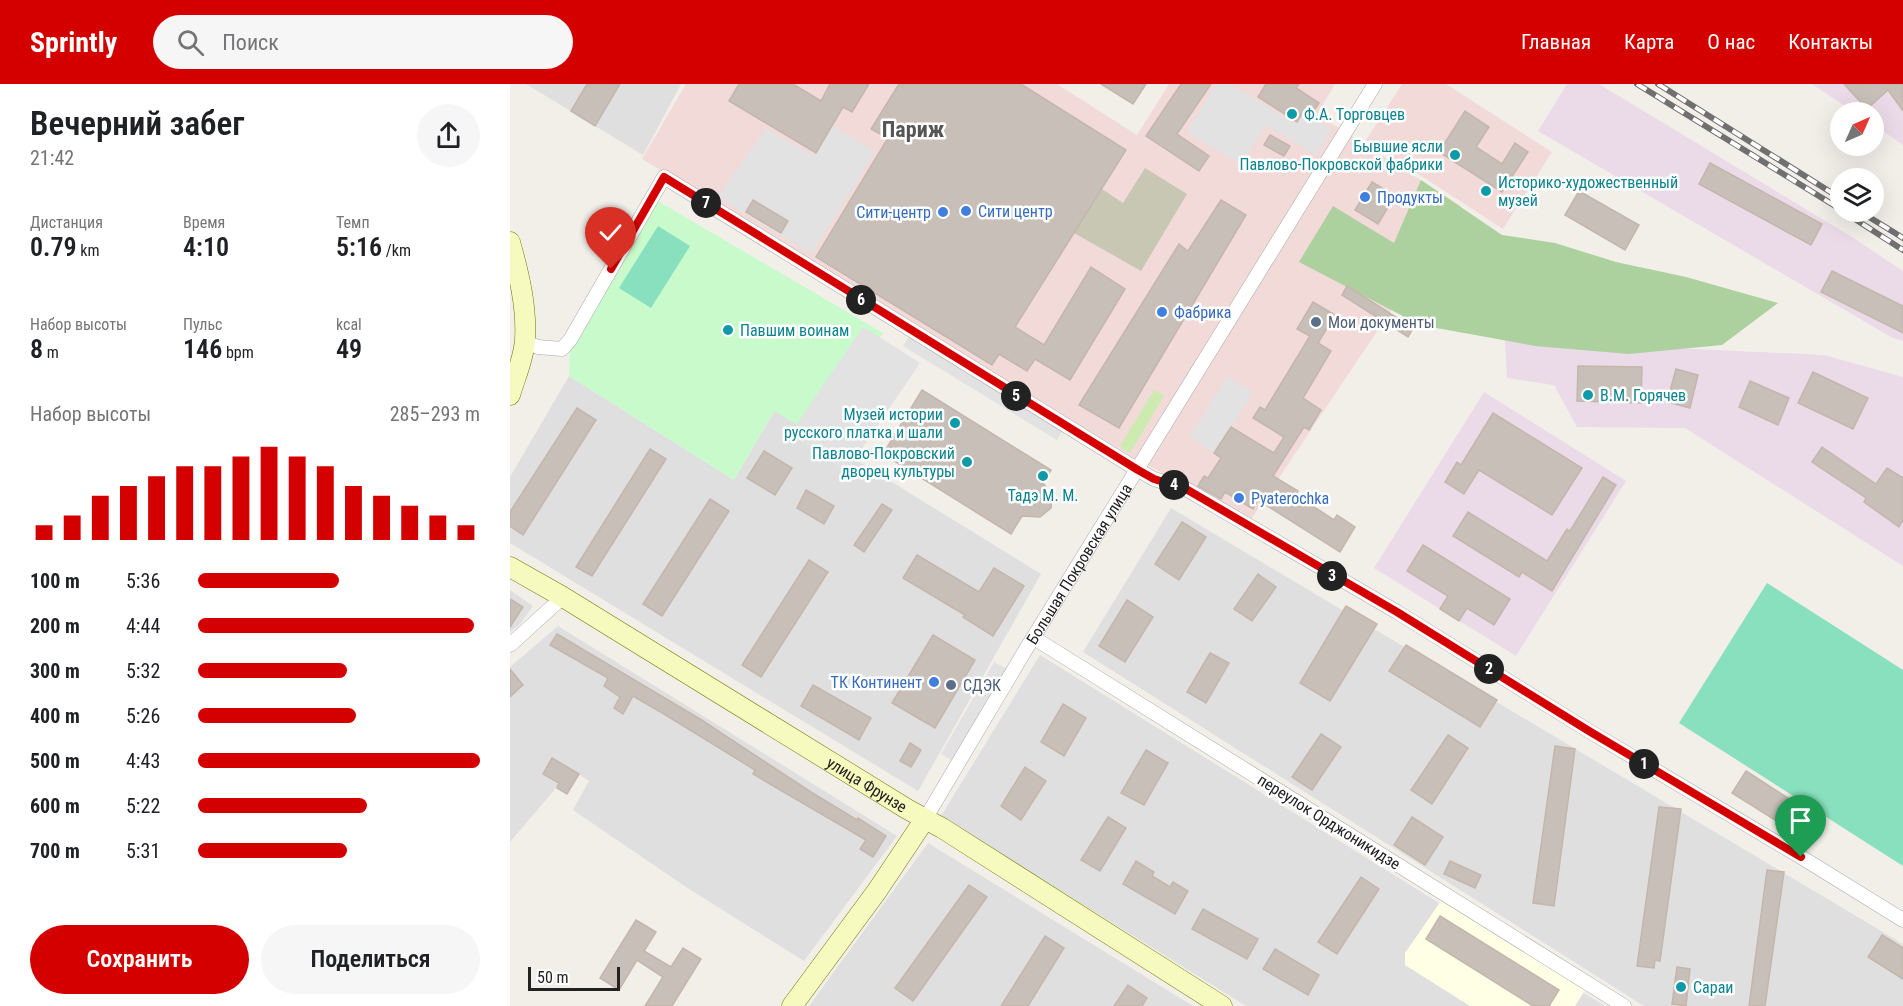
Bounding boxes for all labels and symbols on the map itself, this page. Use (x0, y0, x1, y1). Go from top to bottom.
north arrow (1830, 102, 1884, 156)
place label: Ф.А. Торговцев (1304, 105, 1405, 124)
marker: Ф.А. Торговцев (1285, 107, 1299, 121)
district label: Париж (882, 117, 945, 142)
place label: Бывшие ясли Павлово-Покровской фабрики (1239, 137, 1443, 174)
marker: Бывшие ясли Павлово-Покровской фабрики (1448, 148, 1462, 162)
place label: Историко-художественный музей (1498, 173, 1678, 210)
marker: Историко-художественный музей (1479, 184, 1493, 198)
pin: 7 (691, 188, 721, 218)
place label: Продукты (1377, 188, 1443, 207)
marker: Продукты (1358, 190, 1372, 204)
place label: Сити центр (978, 202, 1053, 221)
place label: Сити-центр (856, 203, 931, 222)
marker: Сити центр (959, 204, 973, 218)
marker: Сити-центр (936, 205, 950, 219)
pin (585, 207, 636, 269)
pin: 6 (846, 285, 876, 315)
place label: Фабрика (1174, 303, 1232, 322)
marker: Фабрика (1155, 305, 1169, 319)
place label: Мои документы (1328, 313, 1435, 332)
marker: Мои документы (1309, 315, 1323, 329)
place label: Павшим воинам (740, 321, 849, 340)
marker: Павшим воинам (721, 323, 735, 337)
pin: 5 (1001, 381, 1031, 411)
place label: В.М. Горячев (1600, 386, 1686, 405)
marker: В.М. Горячев (1581, 388, 1595, 402)
place label: Музей истории русского платка и шали (784, 405, 943, 442)
marker: Музей истории русского платка и шали (948, 416, 962, 430)
place label: Павлово-Покровский дворец культуры (812, 444, 955, 481)
marker: Павлово-Покровский дворец культуры (960, 455, 974, 469)
marker: Тадэ М. М. (1036, 469, 1050, 483)
pin: 4 (1159, 470, 1189, 500)
street label: Большая Покровская улица (1022, 480, 1136, 648)
place label: Тадэ М. М. (1007, 486, 1079, 505)
place label: Pyaterochka (1251, 489, 1329, 508)
marker: Pyaterochka (1232, 491, 1246, 505)
pin: 3 (1317, 561, 1347, 591)
pin: 2 (1474, 654, 1504, 684)
place label: ТК Континент (831, 673, 922, 692)
marker: ТК Континент (927, 675, 941, 689)
place label: СДЭК (963, 676, 1001, 695)
marker: СДЭК (944, 678, 958, 692)
pin: 1 (1629, 749, 1659, 779)
street label: улица Фрунзе (823, 753, 911, 816)
street label: переулок Орджоникидзе (1254, 770, 1404, 874)
pin (1775, 795, 1826, 857)
scale bar (528, 964, 620, 992)
place label: Сараи (1693, 978, 1733, 997)
marker: Сараи (1674, 980, 1688, 994)

